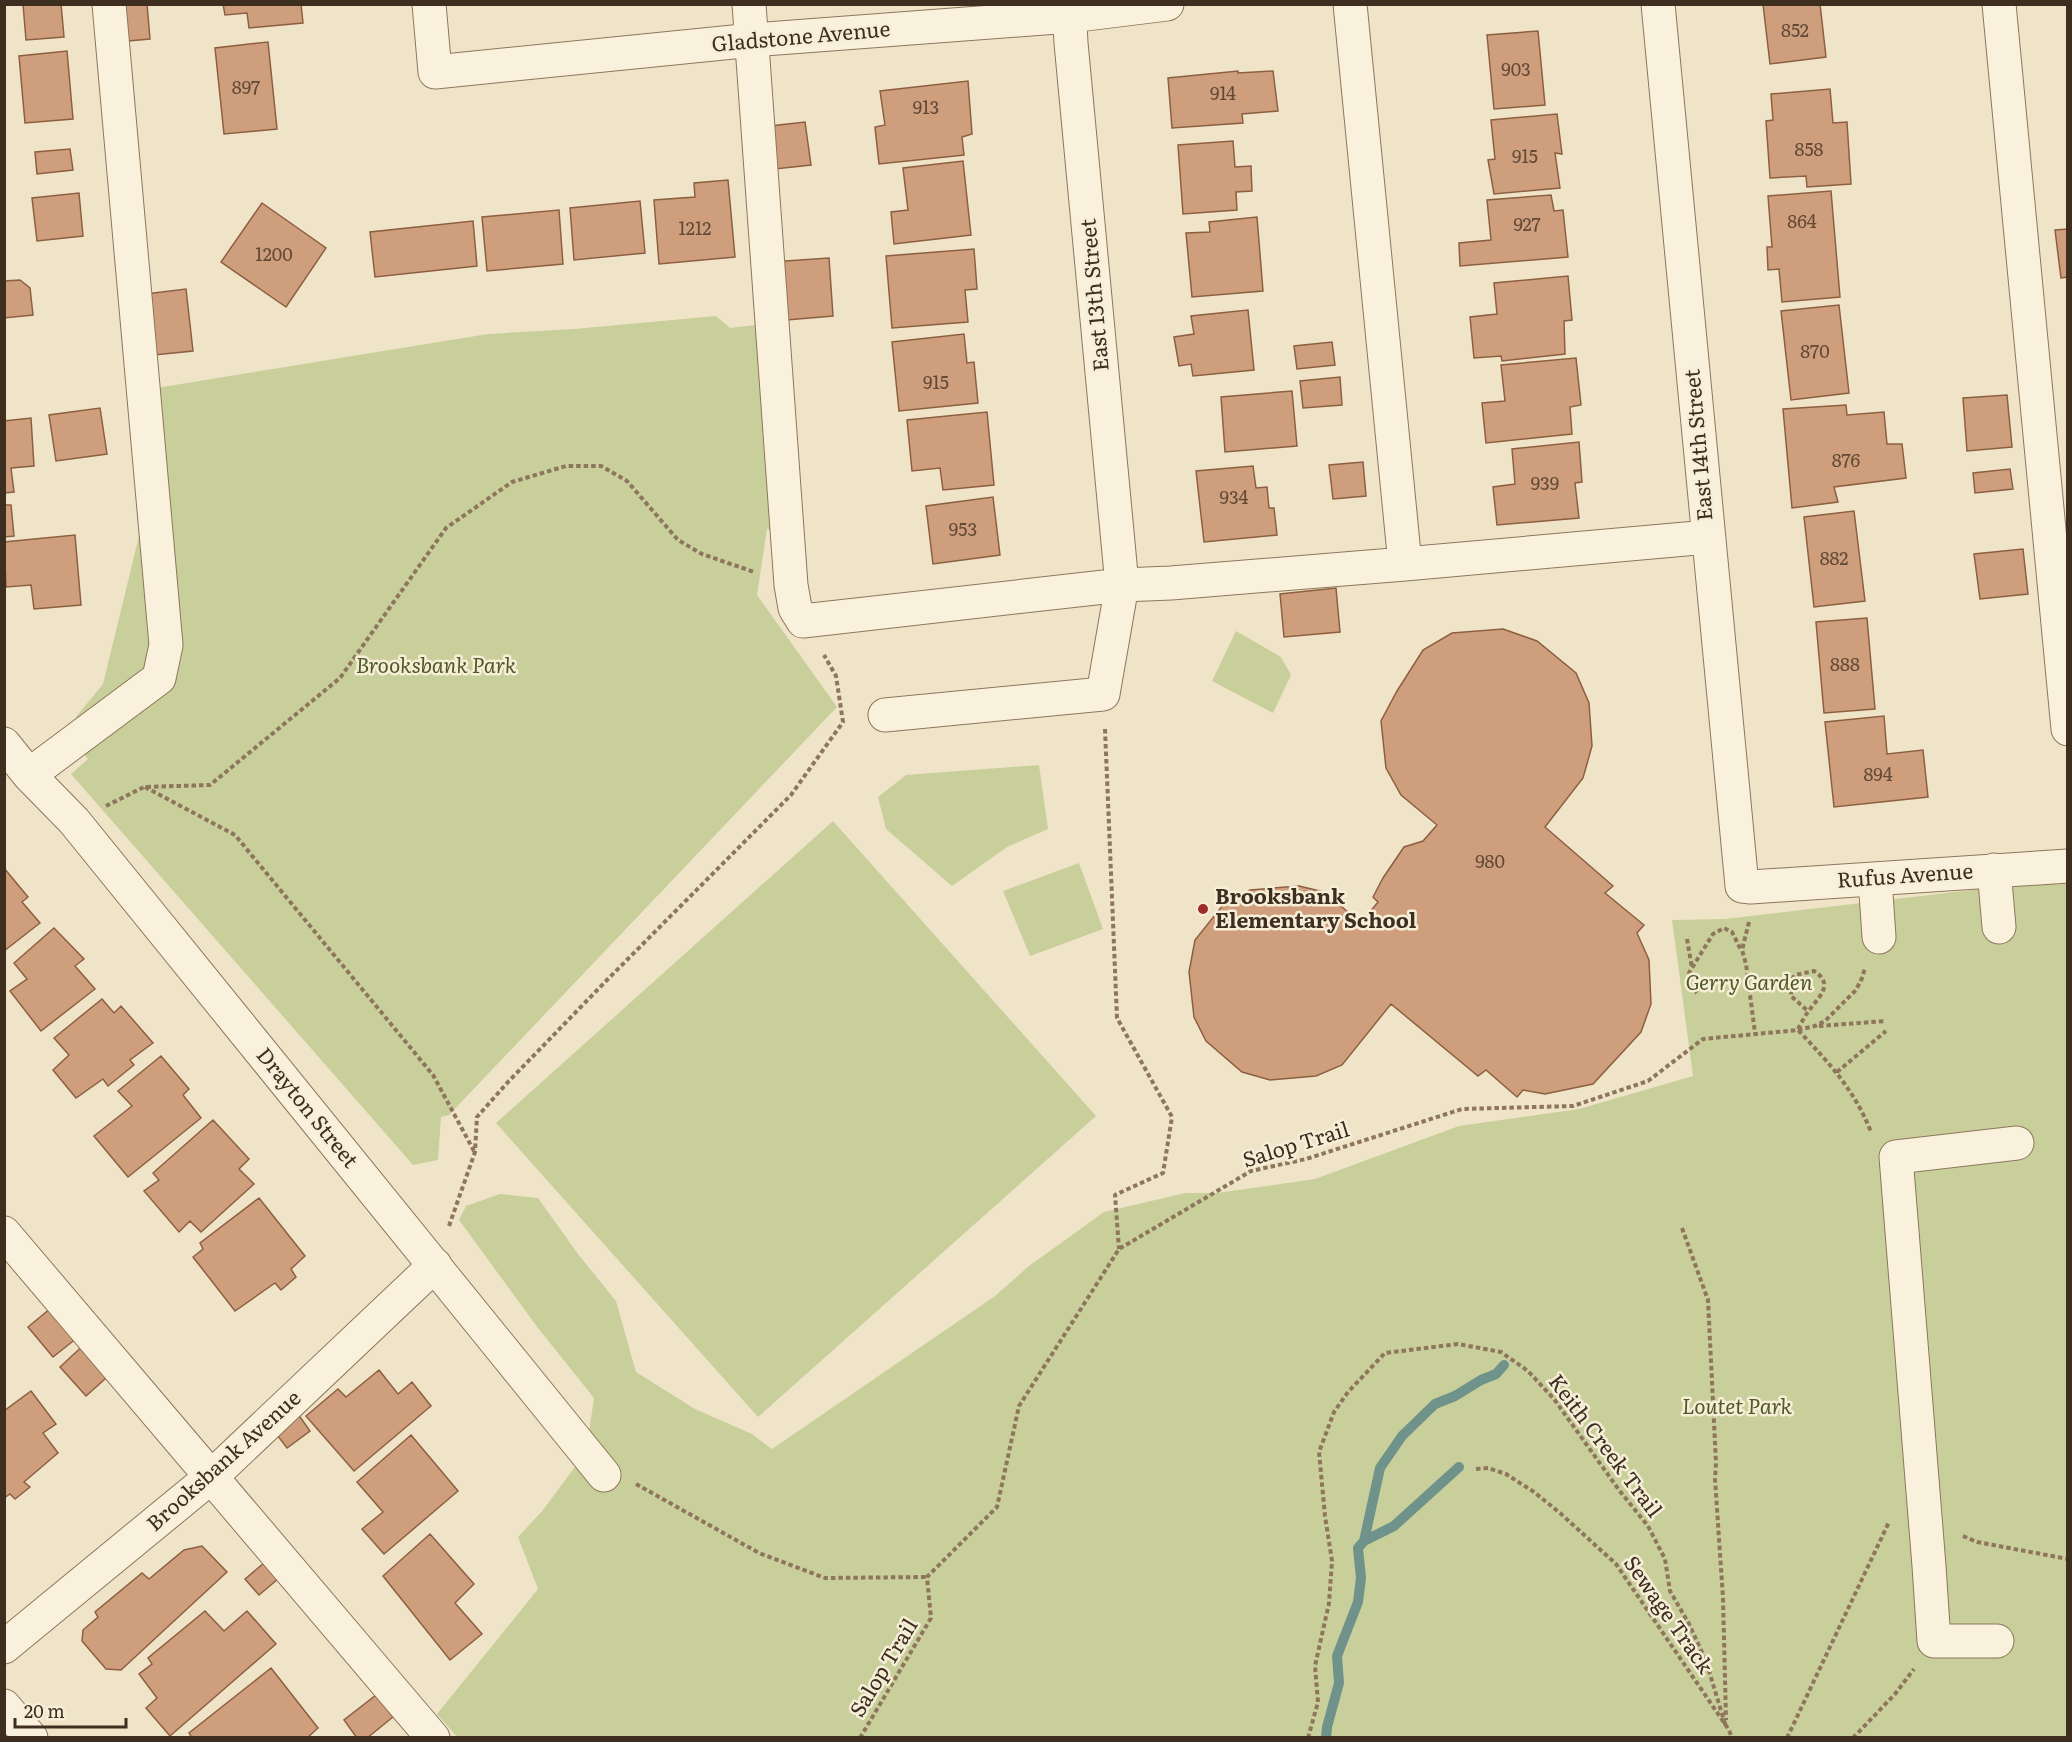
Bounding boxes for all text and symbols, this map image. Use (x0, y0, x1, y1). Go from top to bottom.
street label: Gladstone Avenue (710, 11, 891, 58)
house number: 852 (1781, 16, 1809, 43)
house number: 903 (1501, 55, 1531, 82)
house number: 897 (232, 73, 260, 100)
house number: 914 (1210, 79, 1236, 106)
house number: 913 (913, 93, 939, 120)
house number: 858 (1795, 135, 1824, 162)
house number: 915 (1512, 142, 1538, 169)
house number: 864 (1787, 207, 1817, 234)
house number: 927 (1513, 210, 1541, 237)
house number: 1212 (679, 214, 711, 241)
street label: East 13th Street (1070, 217, 1115, 373)
house number: 1200 (255, 240, 293, 267)
house number: 870 (1800, 337, 1830, 364)
street label: East 14th Street (1674, 367, 1719, 522)
house number: 915 (923, 368, 949, 395)
house number: 876 (1832, 446, 1861, 473)
house number: 939 (1531, 469, 1559, 496)
house number: 934 (1220, 483, 1249, 510)
house number: 953 (949, 515, 977, 542)
house number: 882 (1820, 544, 1848, 571)
park label: Brooksbank Park (356, 648, 517, 679)
house number: 888 (1830, 650, 1860, 677)
house number: 894 (1863, 760, 1893, 787)
house number: 980 (1475, 847, 1505, 874)
street label: Rufus Avenue (1836, 853, 1974, 894)
place label: Brooksbank Elementary School (1215, 879, 1417, 934)
marker: Brooksbank Elementary School (1196, 902, 1210, 916)
park label: Gerry Garden (1686, 965, 1813, 996)
street label: Drayton Street (251, 1040, 368, 1174)
street label: Salop Trail (1238, 1112, 1352, 1174)
street label: Keith Creek Trail (1543, 1366, 1671, 1523)
street label: Brooksbank Avenue (138, 1381, 306, 1537)
park label: Loutet Park (1682, 1389, 1793, 1420)
street label: Sewage Track (1618, 1548, 1722, 1679)
street label: Salop Trail (840, 1612, 923, 1722)
scale bar (15, 1691, 126, 1729)
text: 20 m (24, 1697, 65, 1724)

